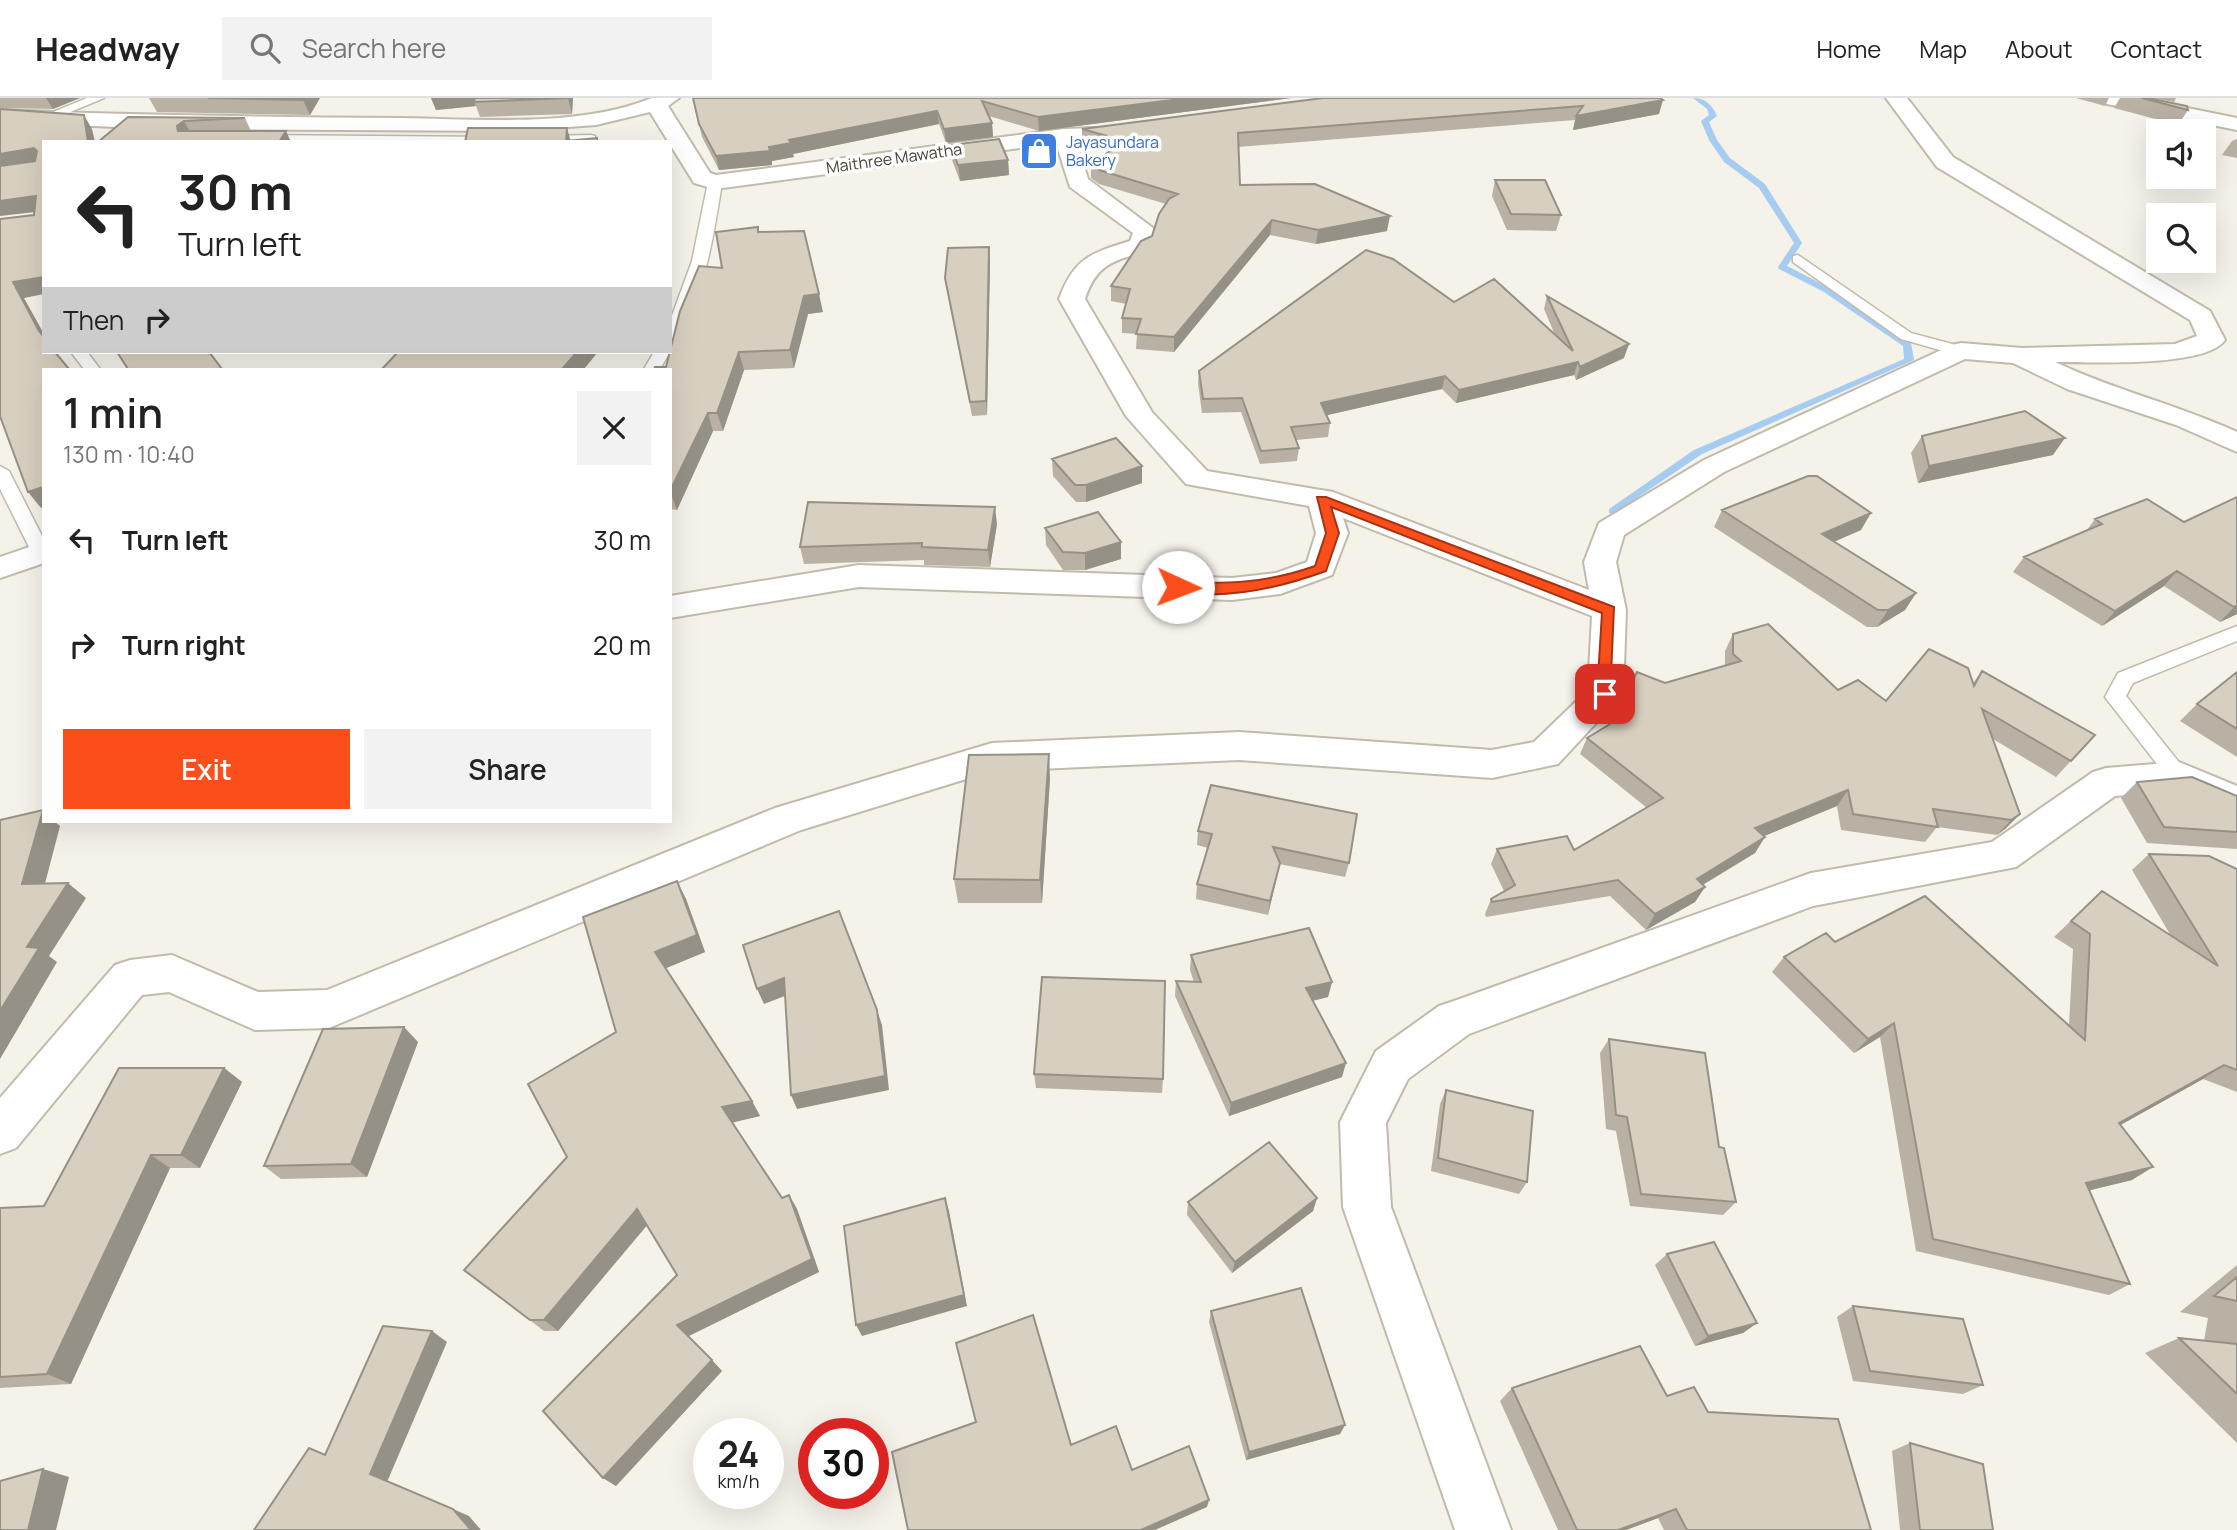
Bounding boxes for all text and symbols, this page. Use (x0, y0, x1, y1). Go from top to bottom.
search box (222, 17, 712, 80)
text: Headway (35, 26, 180, 71)
icon: search (246, 29, 284, 67)
text: Search here (302, 30, 446, 66)
text: Home (1816, 32, 1881, 65)
text: Map (1919, 32, 1967, 65)
text: About (2005, 32, 2073, 65)
text: Contact (2111, 32, 2202, 65)
map controls (2146, 119, 2216, 273)
button: sound (2146, 119, 2216, 189)
shop icon: Jayasundara Bakery (1018, 130, 1060, 172)
place label: Jayasundara Bakery (1066, 131, 1159, 171)
street label: Maithree Mawatha (825, 138, 963, 178)
text: 30 m (178, 158, 293, 225)
icon: left (63, 168, 154, 259)
button: search (2146, 203, 2216, 273)
text: Turn left (178, 222, 302, 266)
icon: right (138, 301, 176, 339)
text: Then (63, 302, 124, 338)
text: 1 min (63, 383, 163, 441)
button: close (577, 391, 651, 465)
text: 130 m · 10:40 (63, 438, 195, 470)
icon: left (63, 521, 101, 559)
text: Turn left (122, 522, 229, 558)
text: 30 m (594, 522, 651, 558)
position arrow (1141, 550, 1215, 624)
icon: right (63, 626, 101, 664)
text: Turn right (122, 627, 246, 663)
text: 20 m (593, 627, 651, 663)
pin (1575, 664, 1635, 724)
icon: arrive (1586, 675, 1624, 713)
button: Exit (63, 729, 350, 809)
button: Share (364, 729, 651, 809)
speed limit sign: 30 (798, 1418, 889, 1509)
text: 24 (718, 1430, 759, 1478)
text: km/h (718, 1469, 759, 1493)

